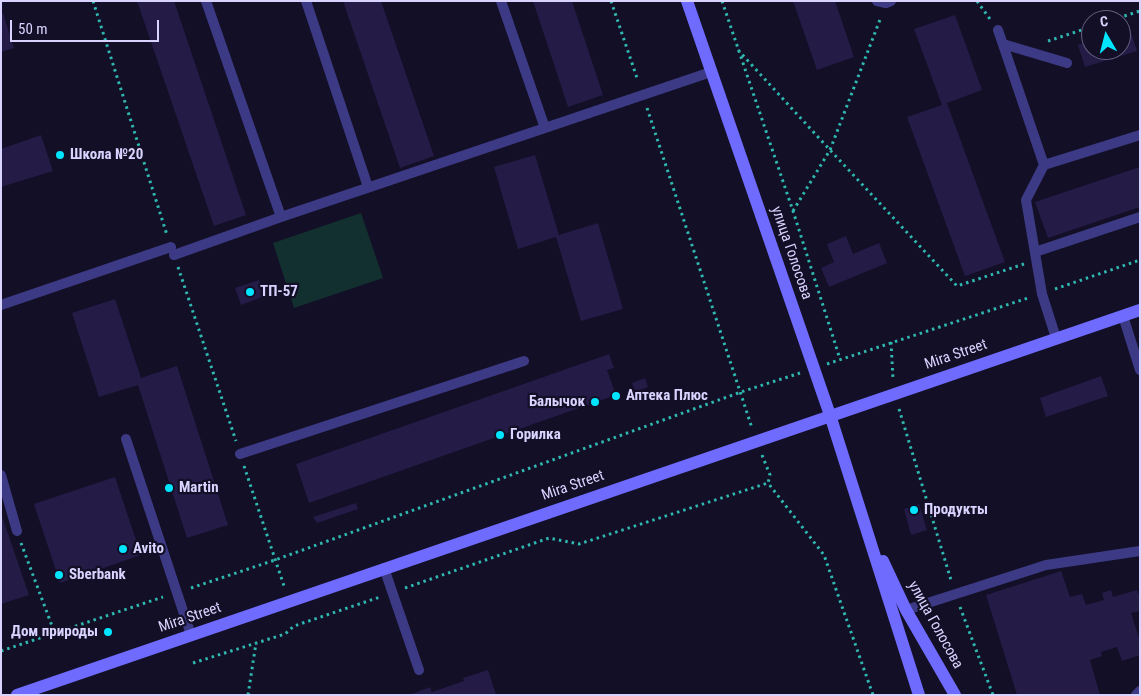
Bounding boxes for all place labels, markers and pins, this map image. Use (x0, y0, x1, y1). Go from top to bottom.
place label: Школа №20 (70, 146, 143, 164)
marker: Школа №20 (54, 149, 66, 161)
place label: ТП-57 (260, 283, 298, 301)
marker: ТП-57 (244, 286, 256, 298)
place label: Аптека Плюс (626, 387, 708, 405)
marker: Аптека Плюс (610, 390, 622, 402)
place label: Балычок (529, 393, 585, 411)
marker: Балычок (589, 396, 601, 408)
place label: Горилка (510, 426, 561, 444)
marker: Горилка (494, 429, 506, 441)
place label: Martin (179, 479, 219, 497)
marker: Martin (163, 482, 175, 494)
place label: Продукты (924, 501, 988, 519)
marker: Продукты (908, 504, 920, 516)
place label: Avito (133, 540, 164, 558)
marker: Avito (117, 543, 129, 555)
place label: Sberbank (69, 566, 126, 584)
marker: Sberbank (53, 569, 65, 581)
place label: Дом природы (11, 623, 98, 641)
marker: Дом природы (102, 626, 114, 638)

